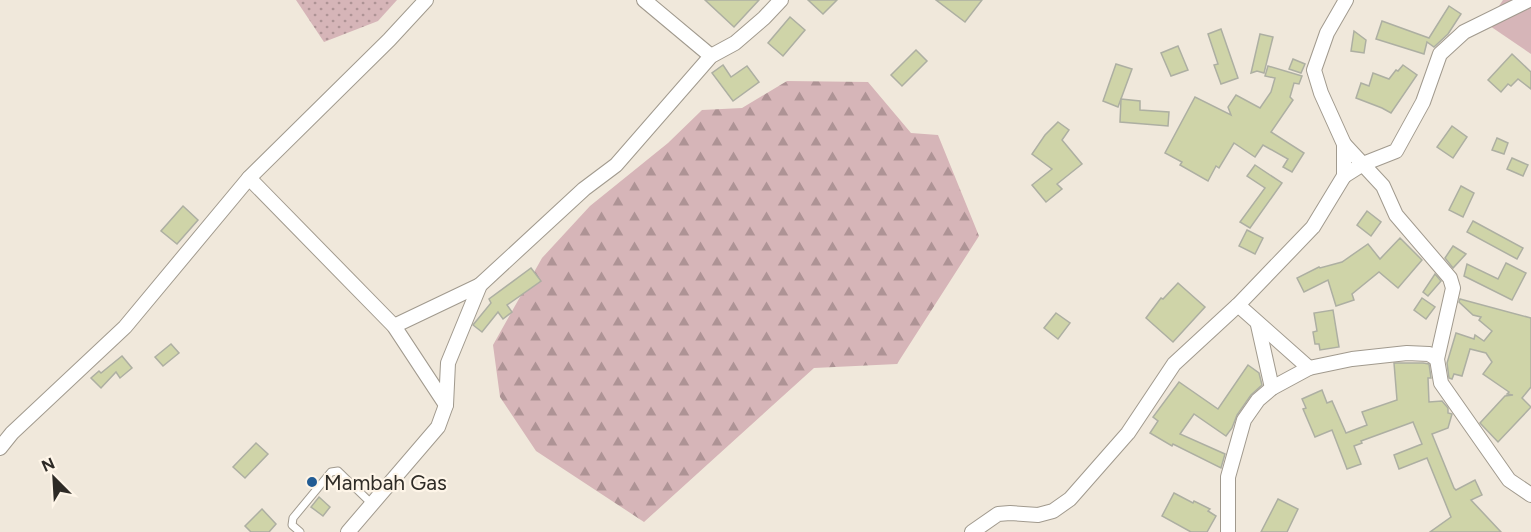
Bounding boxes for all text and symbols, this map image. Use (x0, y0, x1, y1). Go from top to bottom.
north arrow (24, 448, 84, 508)
text: N (39, 454, 58, 476)
place label: Mambah Gas (324, 470, 447, 495)
marker: Mambah Gas (305, 475, 319, 489)

